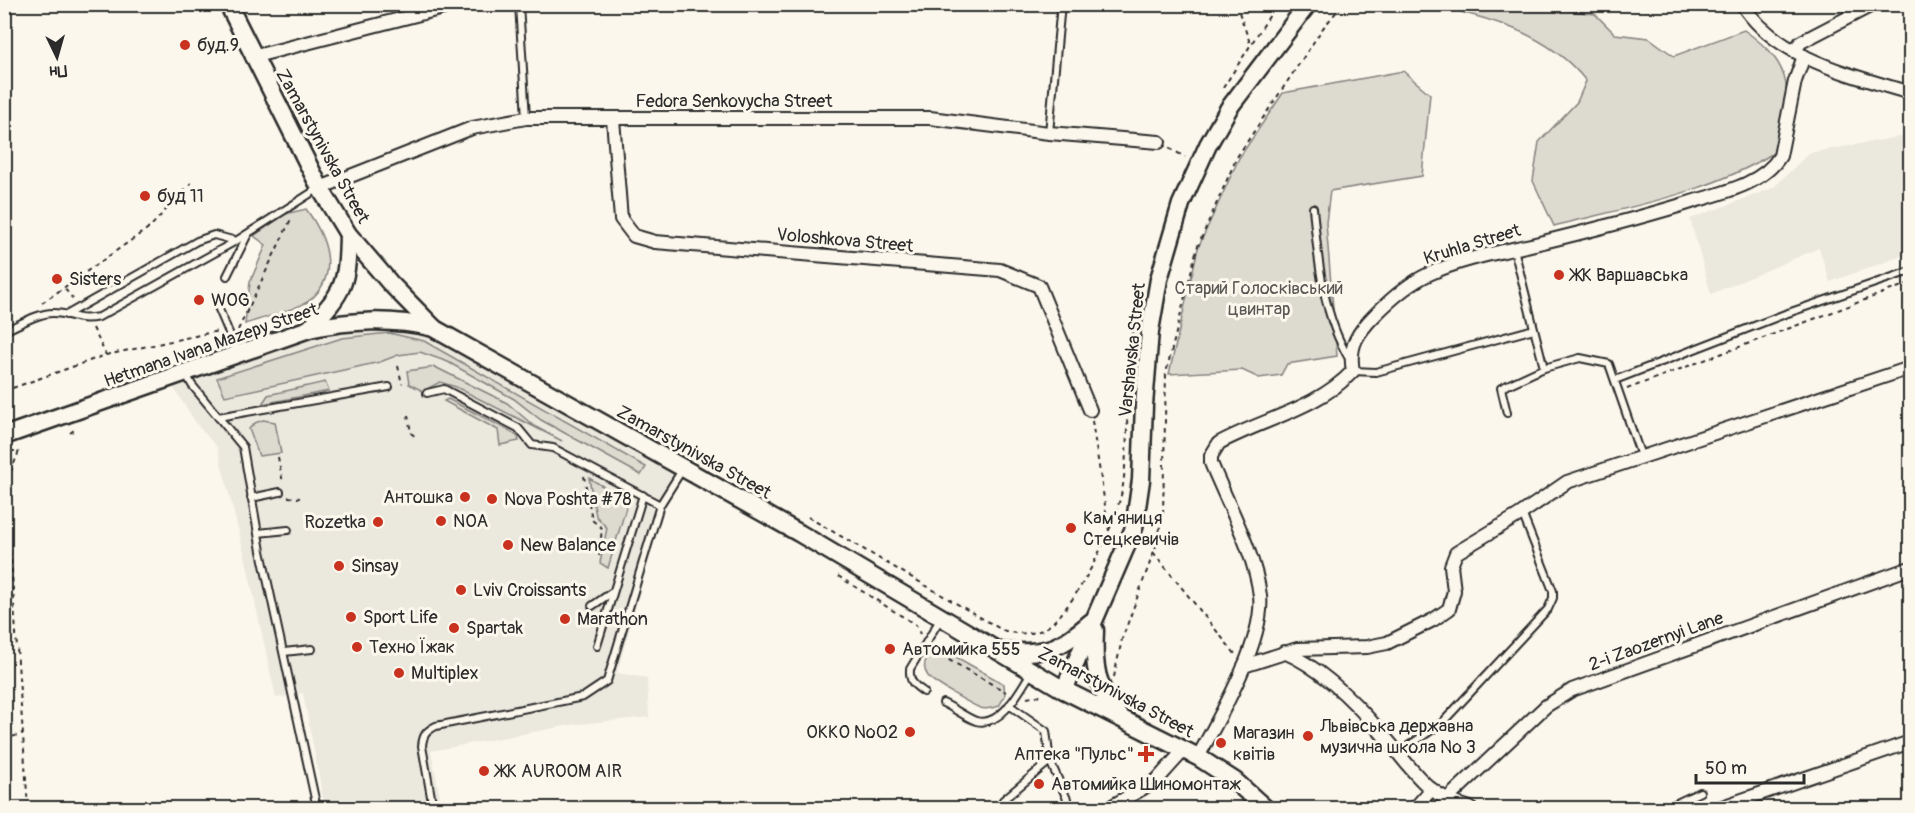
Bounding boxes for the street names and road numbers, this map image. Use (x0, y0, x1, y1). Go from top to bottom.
street label: Zamarstynivska Street (271, 65, 375, 228)
street label: Fedora Senkovycha Street (636, 90, 833, 113)
street label: Kruhla Street (1421, 219, 1524, 270)
street label: Voloshkova Street (776, 223, 915, 258)
street label: Varshavska Street (1114, 281, 1151, 418)
street label: Hetmana Ivana Mazepy Street (101, 298, 322, 393)
street label: Zamarstynivska Street (612, 400, 776, 505)
street label: 2-i Zaozernyi Lane (1586, 606, 1727, 676)
street label: Zamarstynivska Street (1034, 642, 1198, 744)

